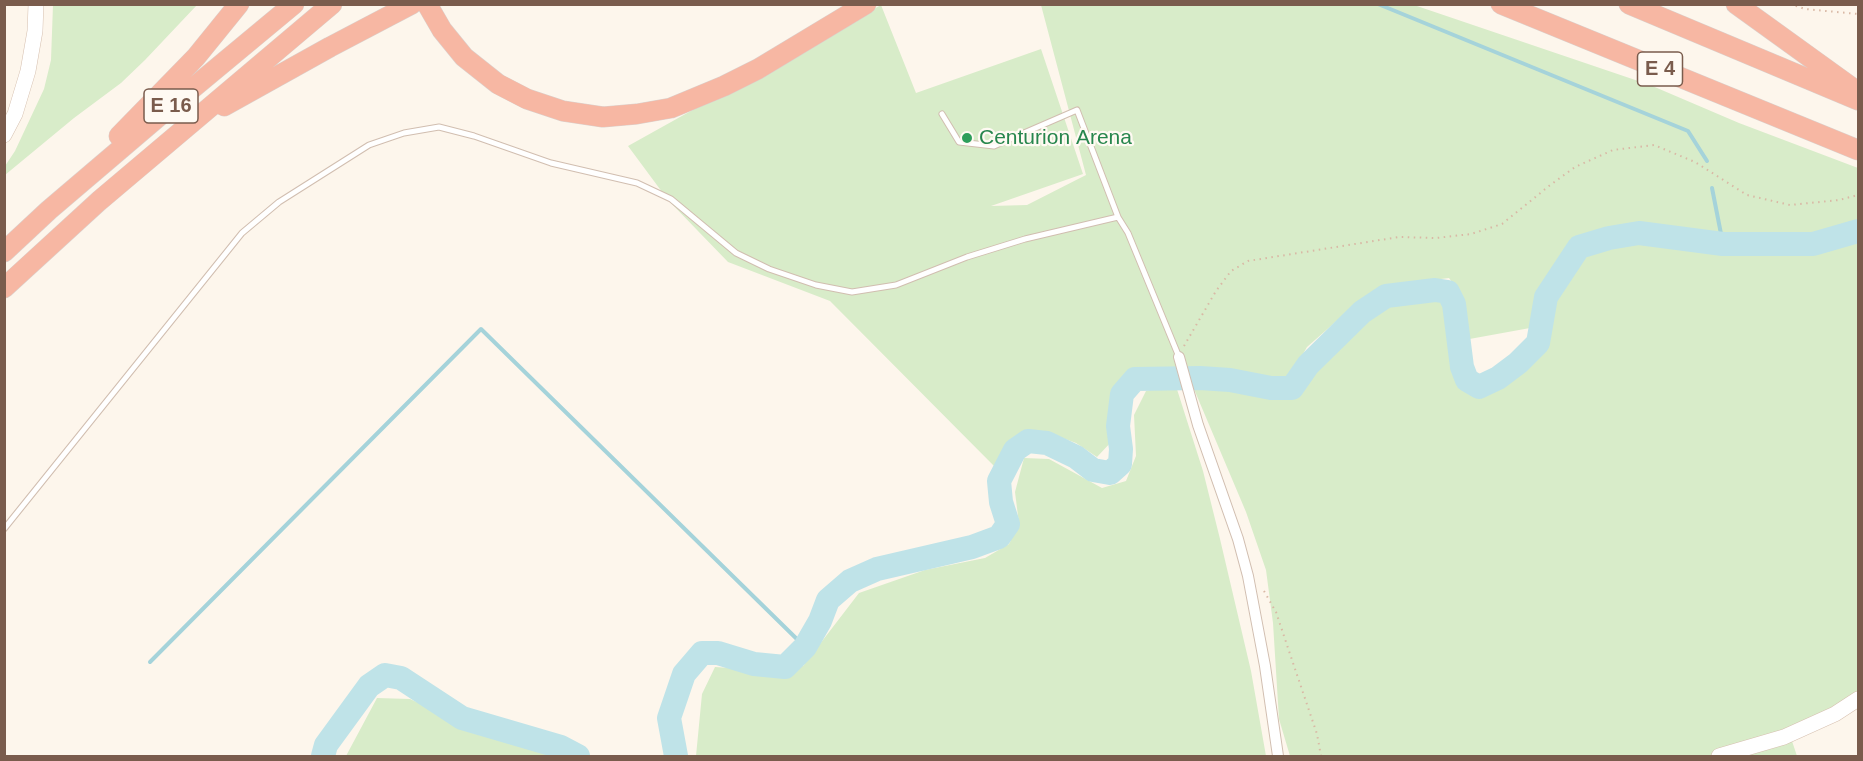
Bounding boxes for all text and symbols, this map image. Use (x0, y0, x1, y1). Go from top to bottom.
road number: E 4 (1638, 52, 1682, 86)
road number: E 16 (144, 89, 198, 123)
place label: Centurion Arena (979, 125, 1132, 151)
marker: Centurion Arena (960, 131, 974, 145)

